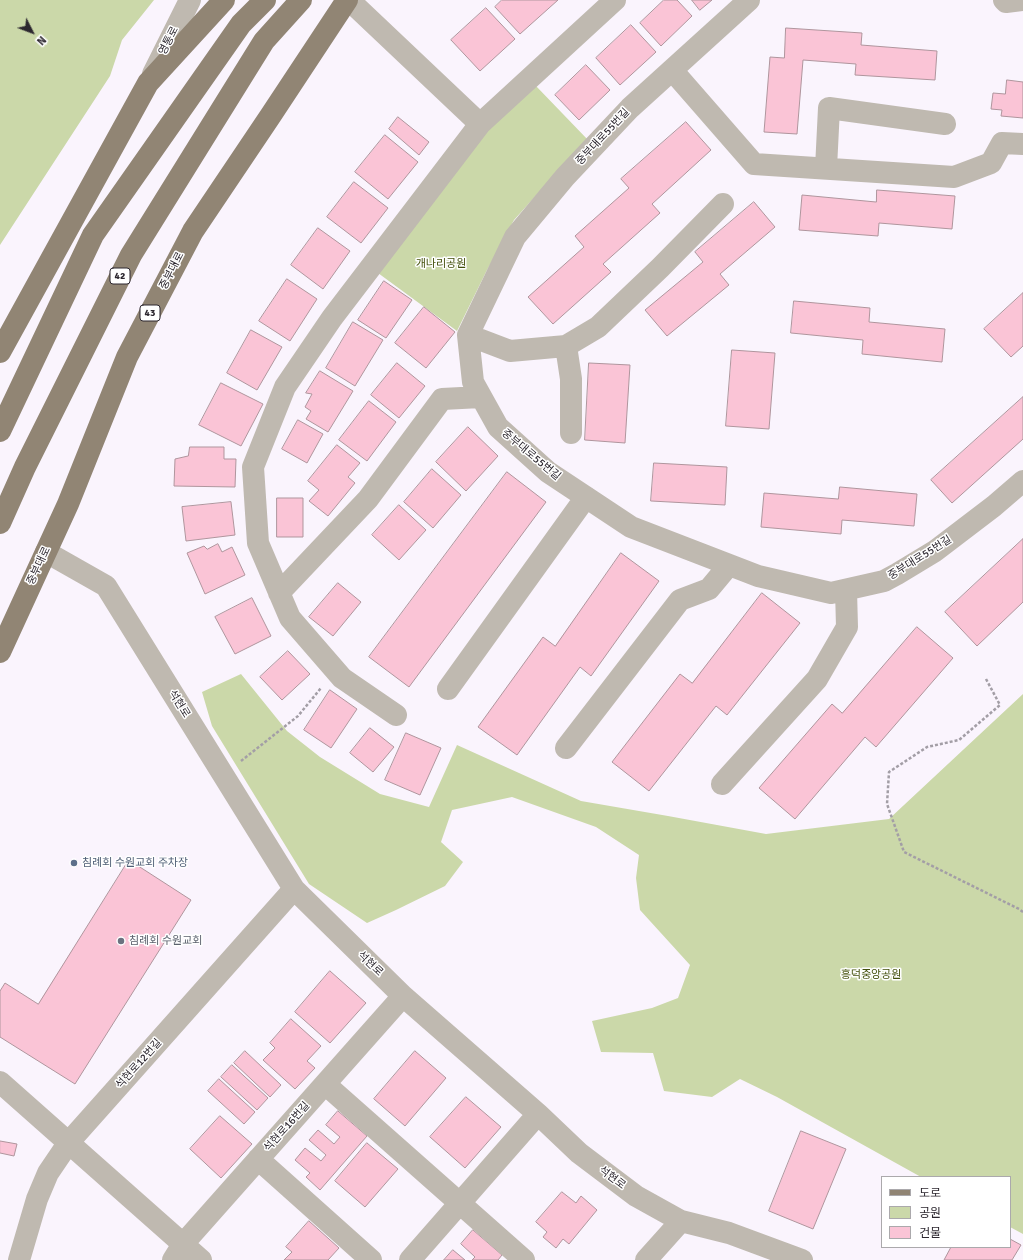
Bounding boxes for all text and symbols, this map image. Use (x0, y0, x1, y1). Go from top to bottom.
north arrow (12, 12, 52, 52)
street label: 영통로 (156, 24, 182, 58)
text: N (34, 33, 49, 48)
street label: 중부대로55번길 (573, 106, 633, 168)
street label: 중부대로 (157, 250, 187, 292)
park label: 개나리공원 (416, 257, 466, 271)
road number: 42 (110, 268, 130, 284)
road number: 43 (140, 305, 160, 321)
street label: 중부대로55번길 (499, 427, 563, 483)
street label: 중부대로55번길 (886, 533, 954, 583)
street label: 중부대로 (24, 545, 54, 587)
street label: 석현로 (165, 688, 193, 720)
place label: 침례회 수원교회 주차장 (82, 856, 188, 870)
marker: 침례회 수원교회 주차장 (69, 858, 79, 868)
place label: 침례회 수원교회 (129, 934, 202, 948)
marker: 침례회 수원교회 (116, 936, 126, 946)
street label: 석현로 (354, 949, 386, 979)
park label: 흥덕중앙공원 (841, 968, 901, 982)
street label: 석현로12번길 (113, 1036, 165, 1092)
street label: 석현로16번길 (261, 1099, 313, 1155)
street label: 석현로 (596, 1164, 628, 1192)
legend (881, 1176, 1011, 1248)
text: 도로 (919, 1186, 941, 1201)
text: 공원 (919, 1206, 941, 1221)
text: 건물 (919, 1226, 941, 1241)

